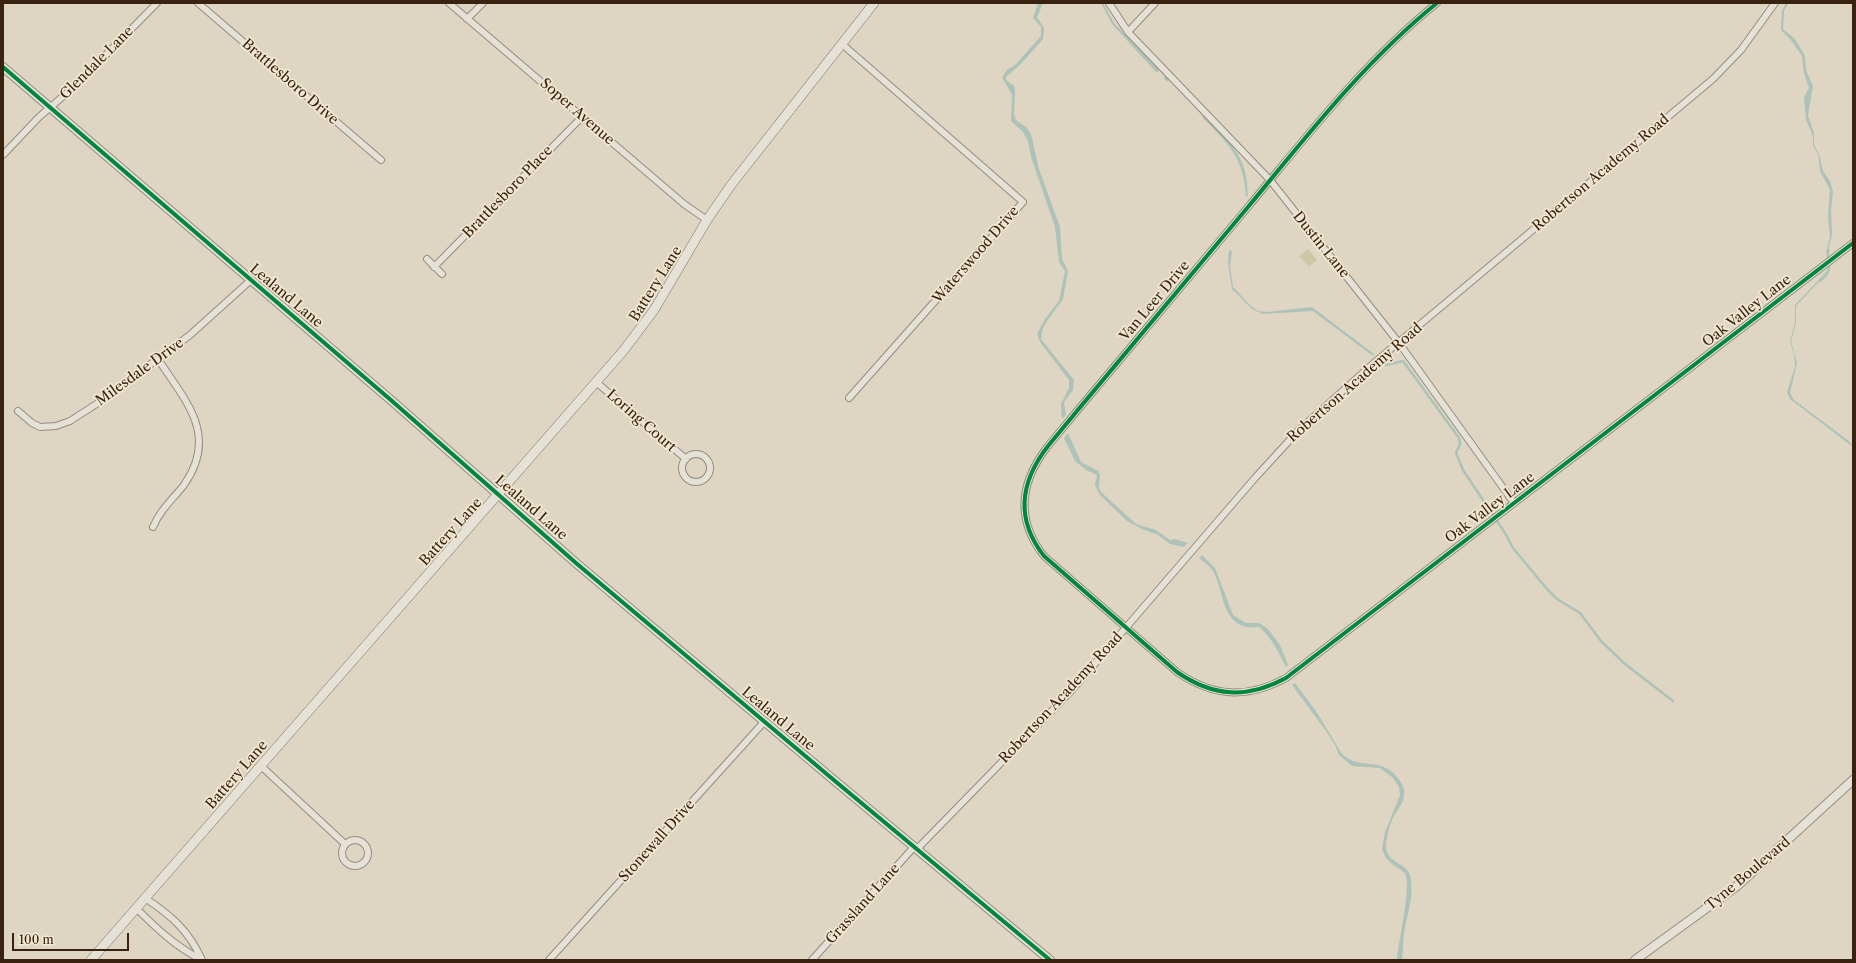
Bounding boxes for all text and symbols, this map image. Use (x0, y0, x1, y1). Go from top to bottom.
street label: Glendale Lane (57, 23, 137, 103)
street label: Brattlesboro Drive (238, 36, 342, 128)
street label: Soper Avenue (536, 75, 618, 149)
street label: Robertson Academy Road (1529, 111, 1673, 235)
street label: Brattlesboro Place (460, 142, 556, 242)
street label: Waterswood Drive (929, 203, 1023, 307)
street label: Dustin Lane (1289, 208, 1353, 282)
street label: Battery Lane (626, 243, 686, 325)
street label: Van Leer Drive (1117, 257, 1193, 345)
street label: Lealand Lane (246, 261, 326, 331)
street label: Oak Valley Lane (1699, 271, 1795, 351)
street label: Robertson Academy Road (1284, 320, 1426, 446)
street label: Milesdale Drive (93, 334, 187, 410)
street label: Loring Court (603, 386, 679, 456)
street label: Oak Valley Lane (1442, 469, 1538, 547)
street label: Lealand Lane (491, 472, 571, 544)
street label: Battery Lane (416, 495, 486, 569)
street label: Robertson Academy Road (996, 629, 1126, 767)
street label: Lealand Lane (738, 684, 818, 754)
street label: Battery Lane (203, 737, 271, 813)
street label: Stonewall Drive (616, 796, 698, 886)
street label: Tyne Boulevard (1702, 834, 1794, 914)
street label: Grassland Lane (822, 860, 904, 948)
scale bar (14, 925, 131, 951)
text: 100 m (19, 932, 54, 947)

